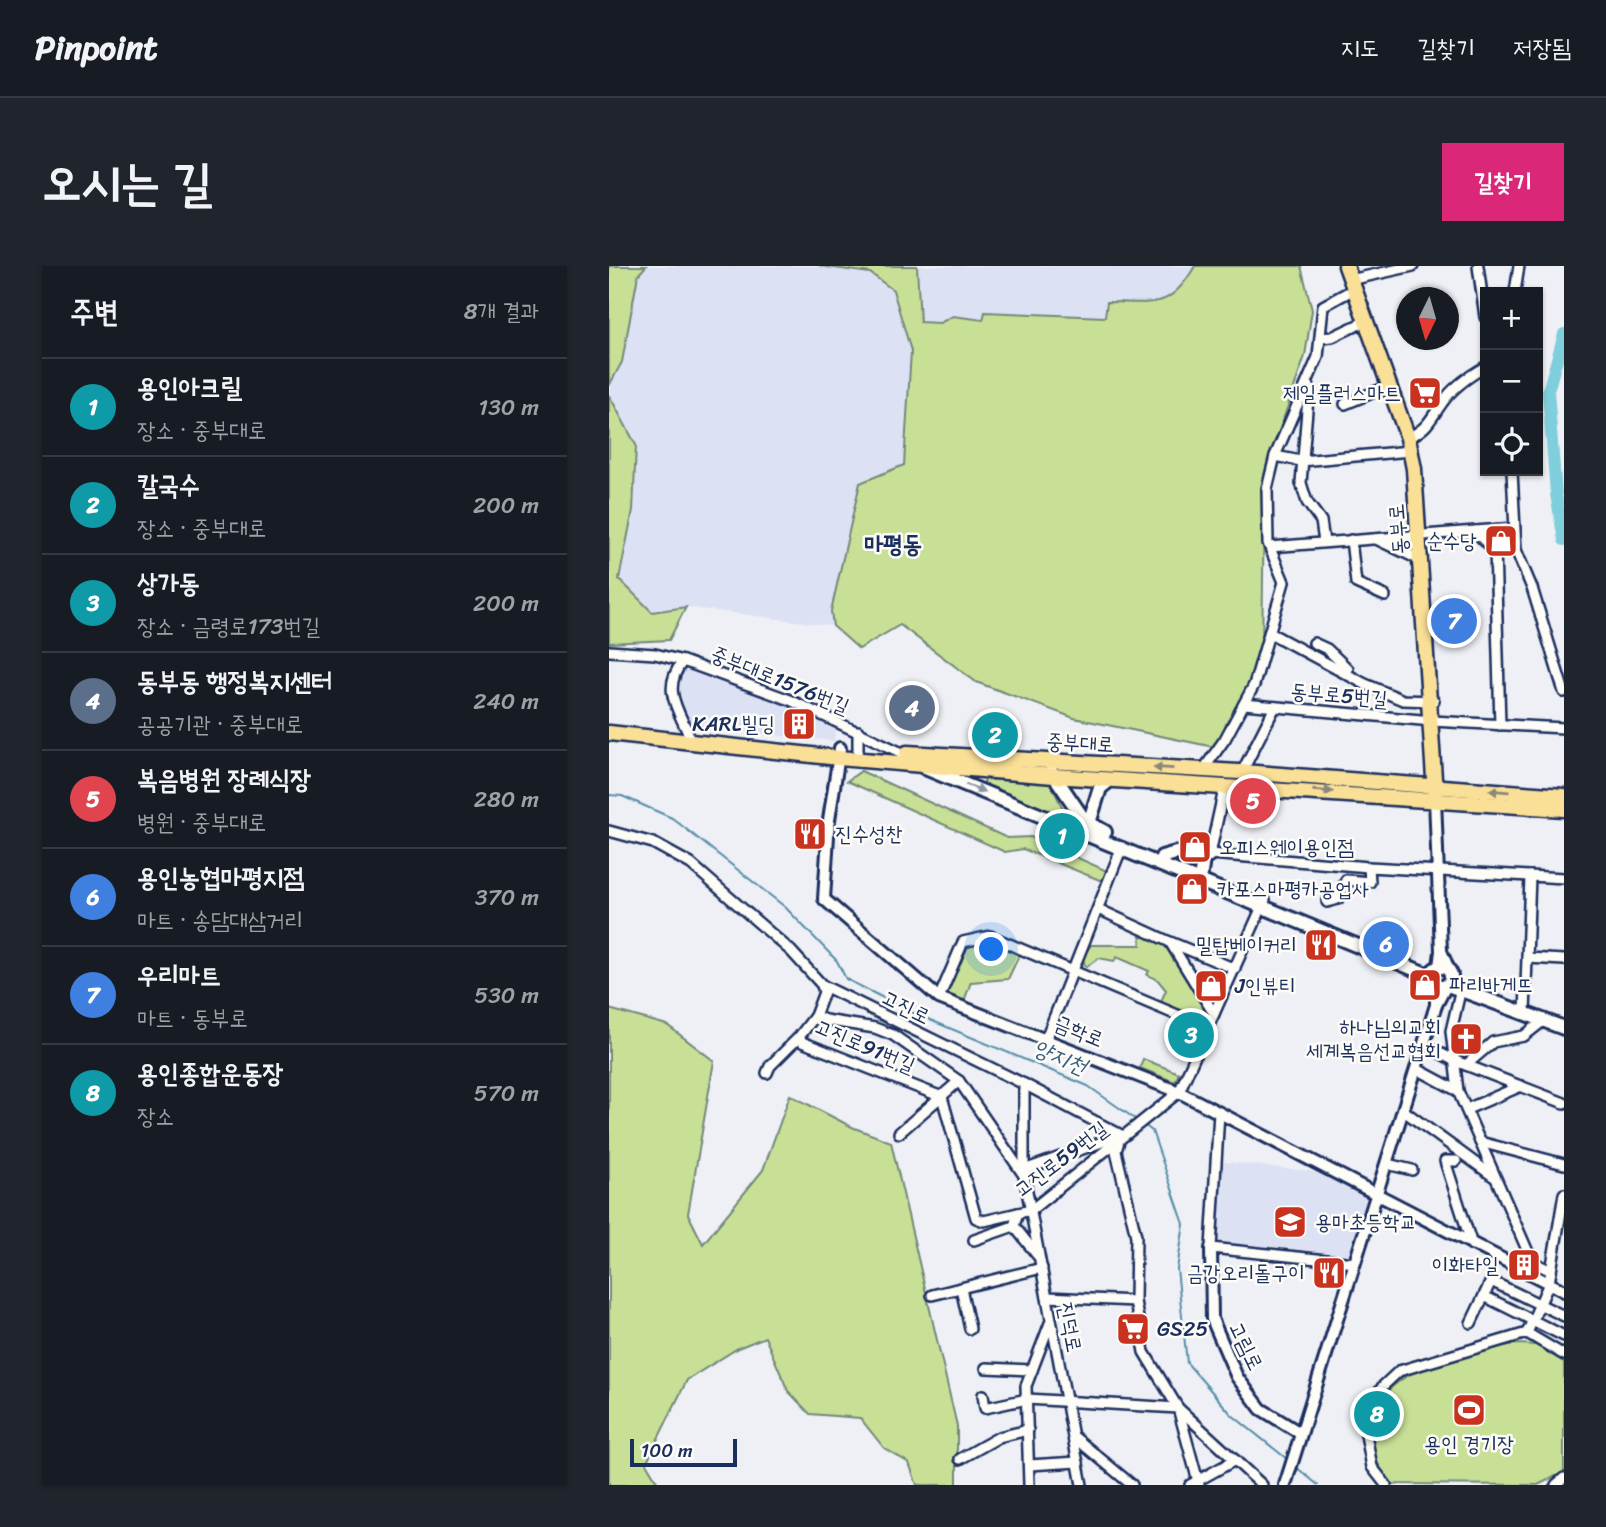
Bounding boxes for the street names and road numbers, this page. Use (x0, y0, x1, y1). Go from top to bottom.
street label: 동부로 (1377, 502, 1419, 556)
street label: 중부대로1576번길 (705, 635, 855, 725)
street label: 동부로5번길 (1289, 672, 1389, 718)
street label: 중부대로 (1045, 722, 1115, 764)
street label: 고진로 (875, 979, 937, 1035)
street label: 금학로 (1048, 1004, 1110, 1058)
street label: 고진로91번길 (809, 1008, 921, 1084)
street label: 고진로59번길 (1006, 1111, 1117, 1207)
street label: 진덕로 (1047, 1298, 1093, 1356)
street label: 고림로 (1218, 1315, 1274, 1377)

